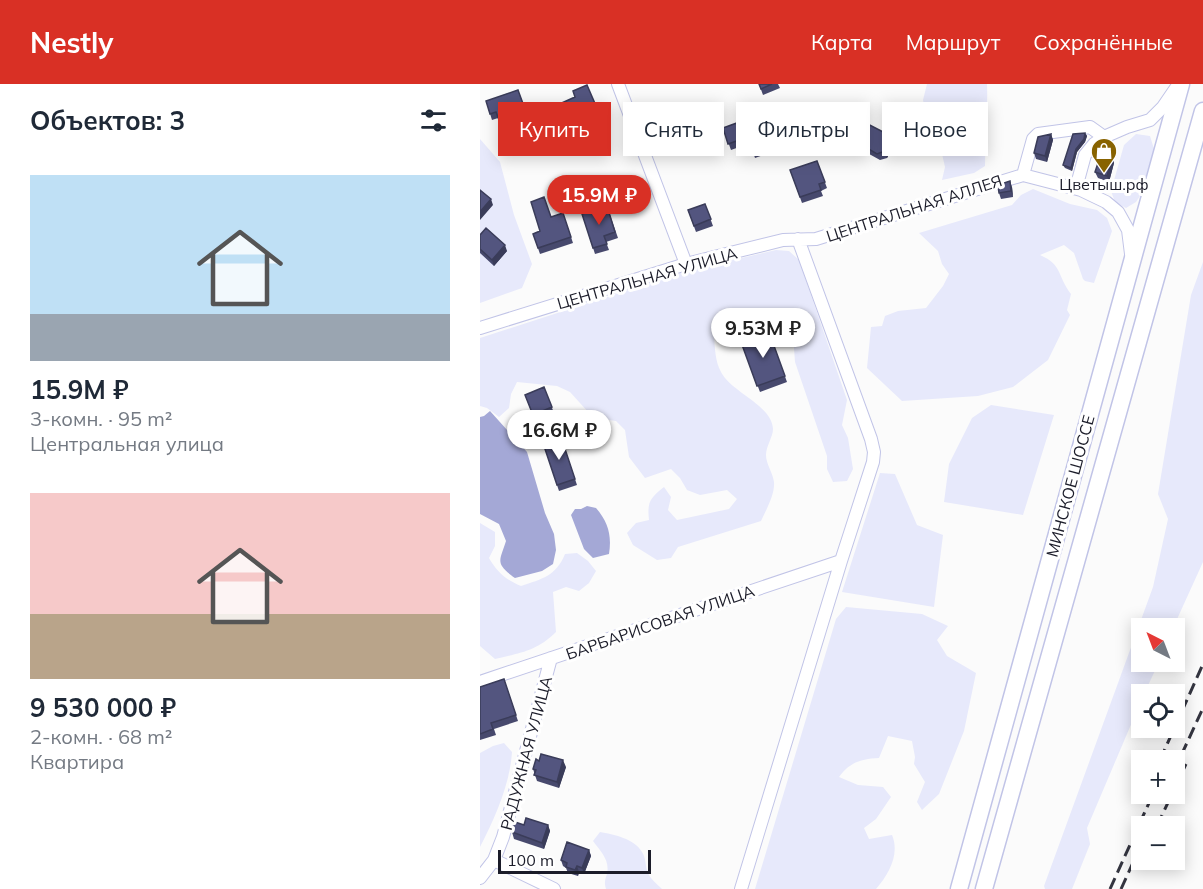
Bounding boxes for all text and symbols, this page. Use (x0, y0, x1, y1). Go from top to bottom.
text: Nestly (30, 25, 114, 60)
text: Карта (811, 29, 873, 55)
text: Маршрут (906, 29, 1000, 55)
text: Сохранённые (1033, 29, 1173, 55)
chip: Купить (498, 102, 611, 156)
chip: Снять (623, 102, 724, 156)
chip: Фильтры (736, 102, 870, 156)
chip: Новое (882, 102, 988, 156)
text: Объектов: 3 (30, 104, 185, 137)
icon: filters (417, 104, 450, 137)
shop icon: Цветыш.рф (1089, 136, 1119, 174)
street label: ЦЕНТРАЛЬНАЯ АЛЛЕЯ (823, 170, 1005, 246)
place label: Цветыш.рф (1059, 174, 1149, 194)
pin: 15.9M ₽ (544, 175, 654, 226)
text: 15.9M ₽ (561, 182, 637, 207)
icon: home (186, 214, 294, 322)
street label: ЦЕНТРАЛЬНАЯ УЛИЦА (554, 243, 740, 313)
pin: 9.53M ₽ (708, 308, 818, 359)
text: 9.53M ₽ (725, 315, 801, 340)
text: 15.9M ₽ (30, 373, 129, 406)
text: 3-комн. · 95 m² (30, 406, 172, 431)
pin: 16.6M ₽ (504, 410, 614, 461)
street label: МИНСКОЕ ШОССЕ (1041, 413, 1099, 559)
text: 16.6M ₽ (521, 417, 597, 442)
text: Центральная улица (30, 431, 224, 456)
icon: home (186, 532, 294, 640)
street label: БАРБАРИСОВАЯ УЛИЦА (563, 580, 757, 664)
north arrow (1131, 618, 1185, 672)
map controls (1131, 618, 1185, 870)
street label: РАДУЖНАЯ УЛИЦА (496, 673, 556, 832)
button: locate (1131, 684, 1185, 738)
text: 9 530 000 ₽ (30, 691, 176, 724)
text: 2-комн. · 68 m² (30, 724, 172, 749)
text: Квартира (30, 749, 124, 774)
button: + (1131, 750, 1185, 804)
button: − (1131, 816, 1185, 870)
scale bar (498, 847, 651, 874)
text: 100 m (507, 850, 554, 870)

